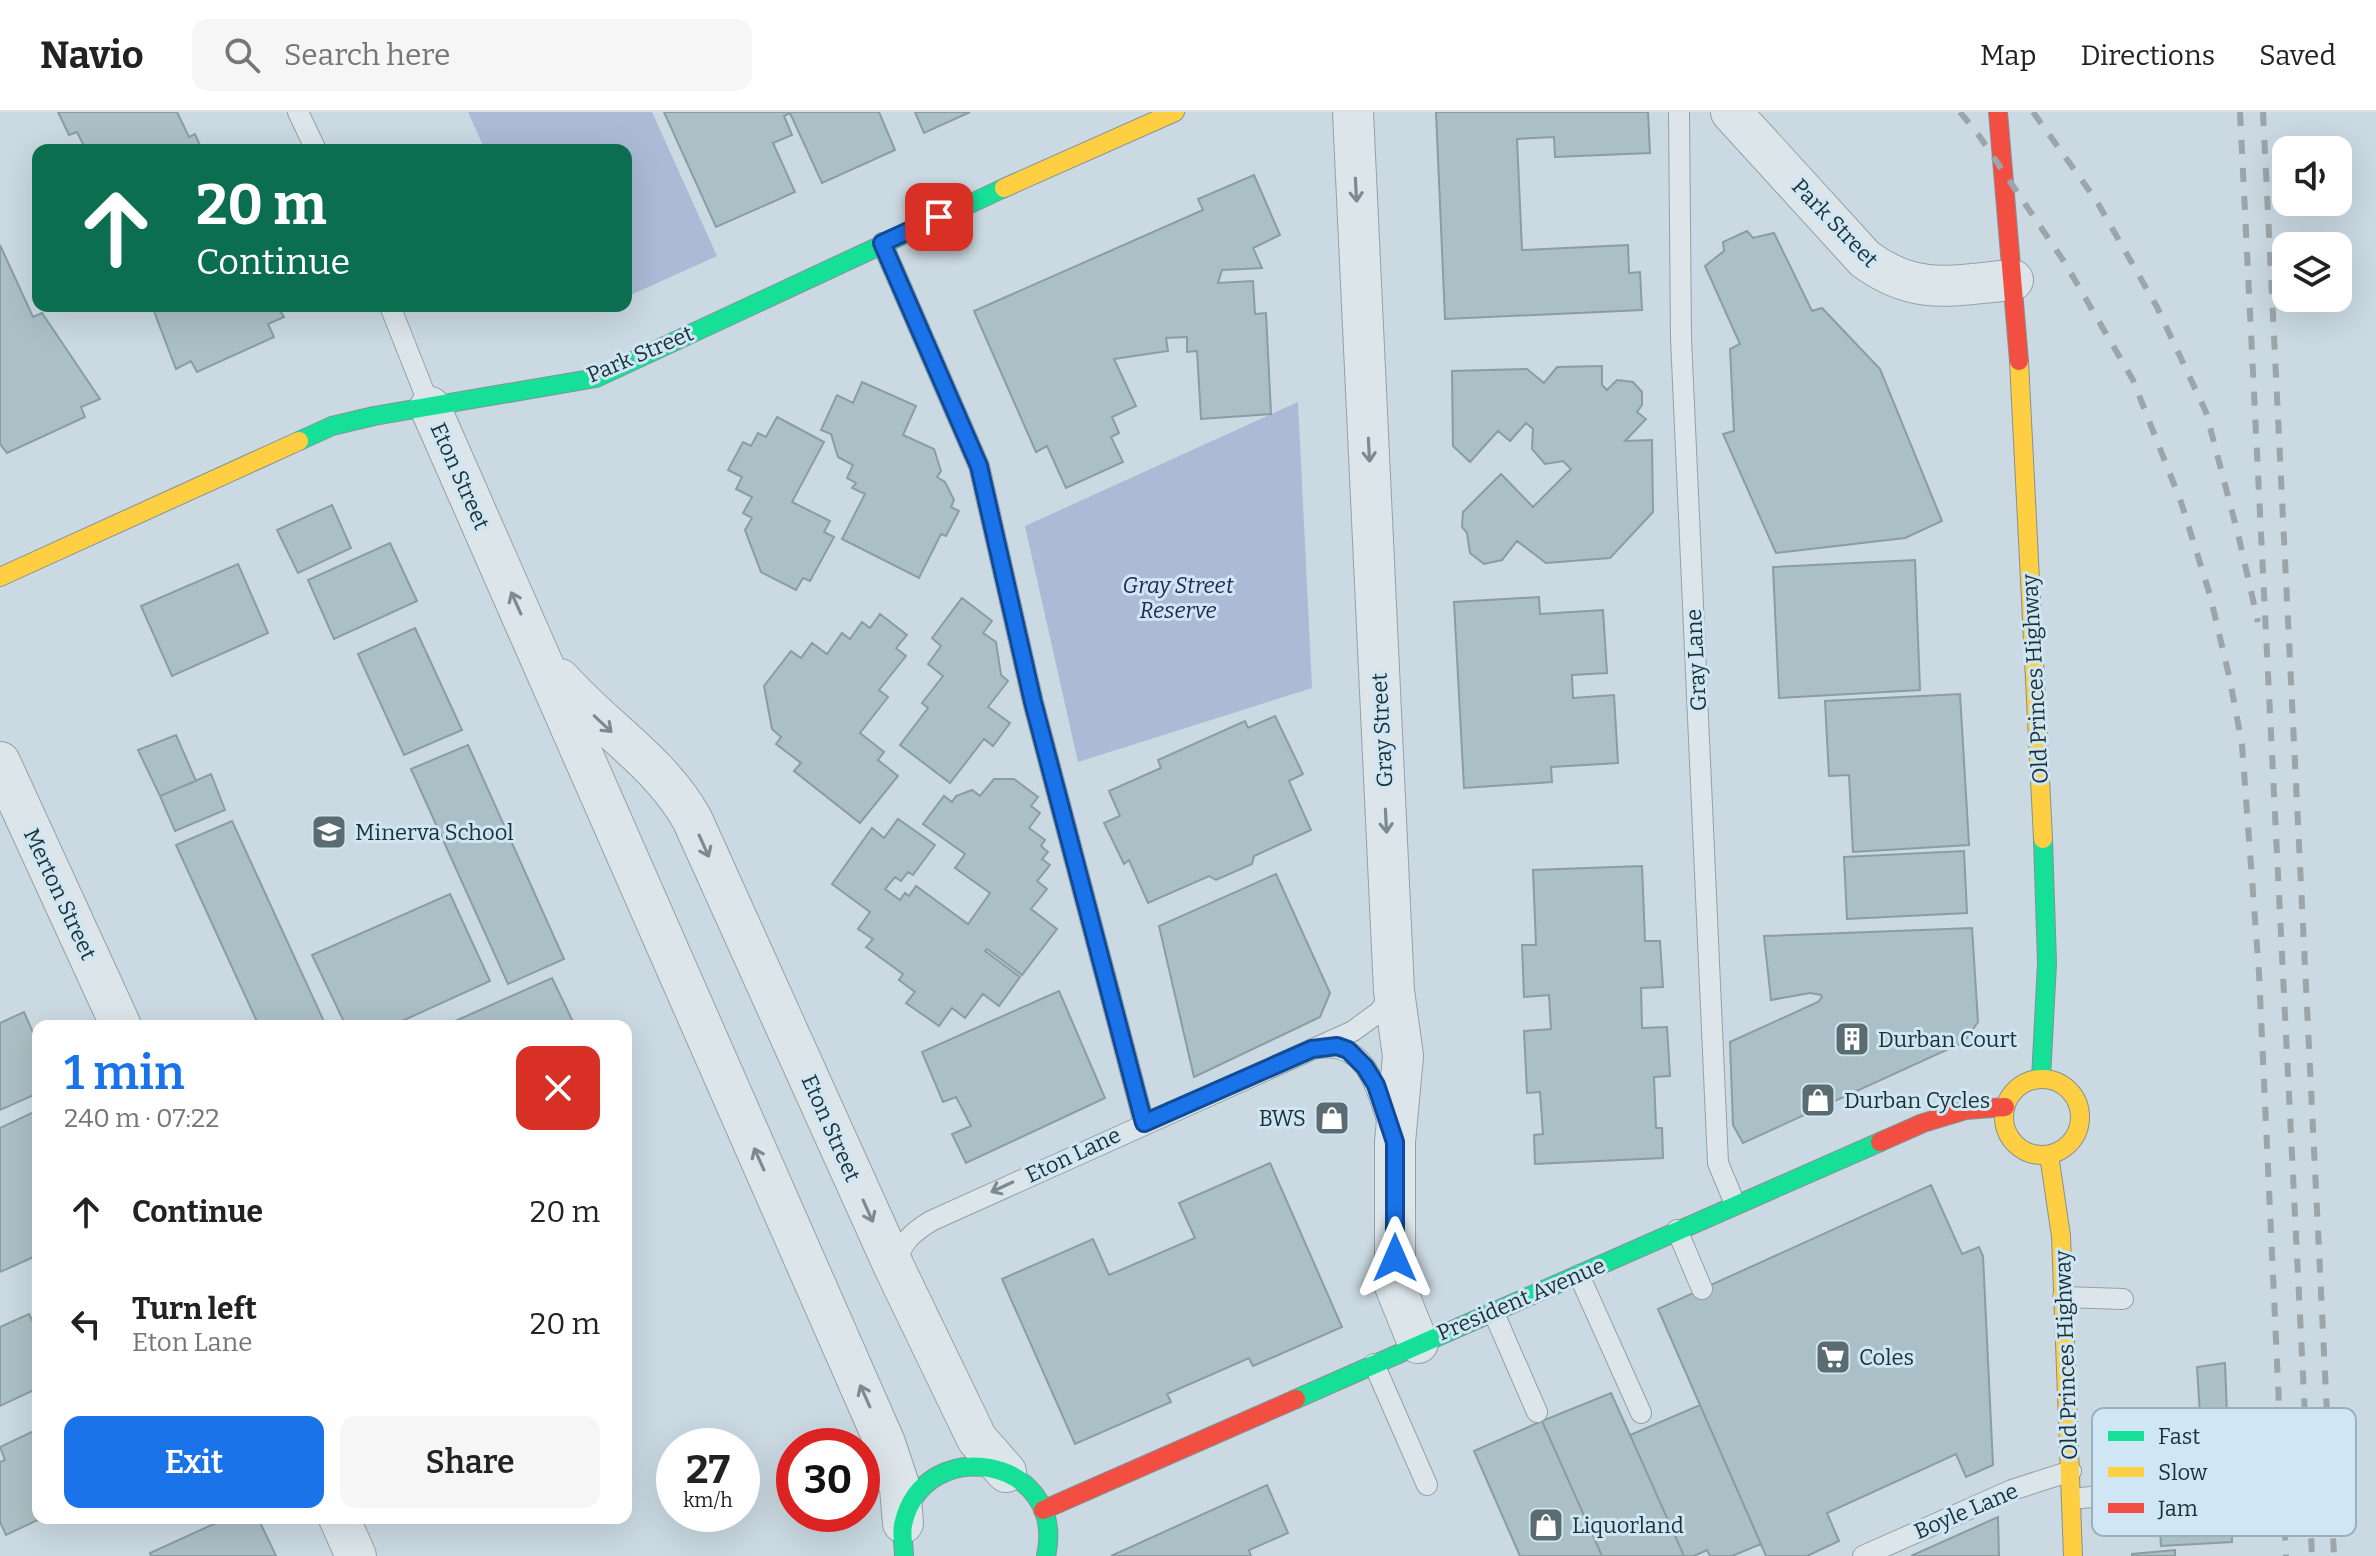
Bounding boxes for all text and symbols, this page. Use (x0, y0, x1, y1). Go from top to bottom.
search box (192, 19, 752, 91)
text: Navio (40, 32, 144, 78)
icon: search (220, 33, 264, 77)
text: Search here (284, 37, 450, 73)
text: Map (1980, 39, 2036, 72)
text: Directions (2080, 39, 2215, 72)
text: Saved (2259, 39, 2336, 72)
map controls (2272, 136, 2352, 312)
button: sound (2272, 136, 2352, 216)
text: 20 m (196, 172, 327, 239)
street label: Park Street (1786, 173, 1884, 273)
icon: ahead (64, 176, 168, 280)
one-way arrow (1349, 176, 1364, 203)
pin (905, 183, 973, 251)
icon: arrive (917, 195, 961, 239)
button: layers (2272, 232, 2352, 312)
text: Continue (196, 240, 350, 284)
street label: Park Street (583, 320, 697, 388)
street label: Eton Street (424, 418, 496, 534)
one-way arrow (1361, 436, 1376, 463)
park label: Gray Street Reserve (1123, 572, 1234, 624)
street label: Old Princes Highway (2016, 573, 2054, 785)
one-way arrow (508, 591, 523, 615)
street label: Gray Lane (1680, 608, 1712, 712)
street label: Gray Street (1366, 672, 1398, 788)
one-way arrow (593, 714, 613, 732)
one-way arrow (1379, 807, 1394, 834)
school or university icon: Minerva School (310, 813, 348, 851)
place label: Minerva School (355, 819, 514, 846)
street label: Merton Street (18, 824, 102, 964)
one-way arrow (698, 833, 713, 858)
building icon: Durban Court (1833, 1020, 1871, 1058)
place label: Durban Court (1878, 1026, 2017, 1053)
text: 1 min (64, 1044, 185, 1102)
button: close (516, 1046, 600, 1130)
street label: Eton Street (795, 1070, 867, 1186)
shop icon: Durban Cycles (1799, 1081, 1837, 1119)
place label: Durban Cycles (1844, 1087, 1990, 1114)
shop icon: BWS (1313, 1099, 1351, 1137)
text: 240 m · 07:22 (64, 1103, 219, 1134)
place label: BWS (1259, 1105, 1306, 1132)
street label: Eton Lane (1021, 1121, 1125, 1189)
one-way arrow (751, 1147, 766, 1171)
one-way arrow (991, 1180, 1015, 1195)
icon: ahead (64, 1190, 108, 1234)
text: Continue (132, 1194, 263, 1230)
text: 20 m (530, 1194, 600, 1230)
one-way arrow (862, 1198, 877, 1223)
position arrow (1353, 1216, 1437, 1300)
street label: Old Princes Highway (2049, 1249, 2083, 1460)
street label: President Avenue (1433, 1251, 1609, 1347)
text: Turn left (132, 1291, 257, 1327)
icon: left (64, 1302, 108, 1346)
text: 20 m (530, 1306, 600, 1342)
text: Eton Lane (132, 1327, 252, 1358)
supermarket icon: Coles (1814, 1338, 1852, 1376)
place label: Coles (1859, 1344, 1914, 1371)
one-way arrow (856, 1384, 871, 1409)
legend (2092, 1408, 2356, 1536)
button: Exit (64, 1416, 324, 1508)
button: Share (340, 1416, 600, 1508)
text: Fast (2158, 1423, 2200, 1450)
speed limit sign: 30 (776, 1428, 880, 1532)
text: 27 (686, 1446, 730, 1494)
text: Slow (2158, 1459, 2208, 1486)
street label: Boyle Lane (1910, 1477, 2022, 1545)
text: km/h (683, 1488, 733, 1512)
text: Jam (2157, 1495, 2198, 1522)
shop icon: Liquorland (1527, 1506, 1565, 1544)
place label: Liquorland (1572, 1512, 1684, 1539)

